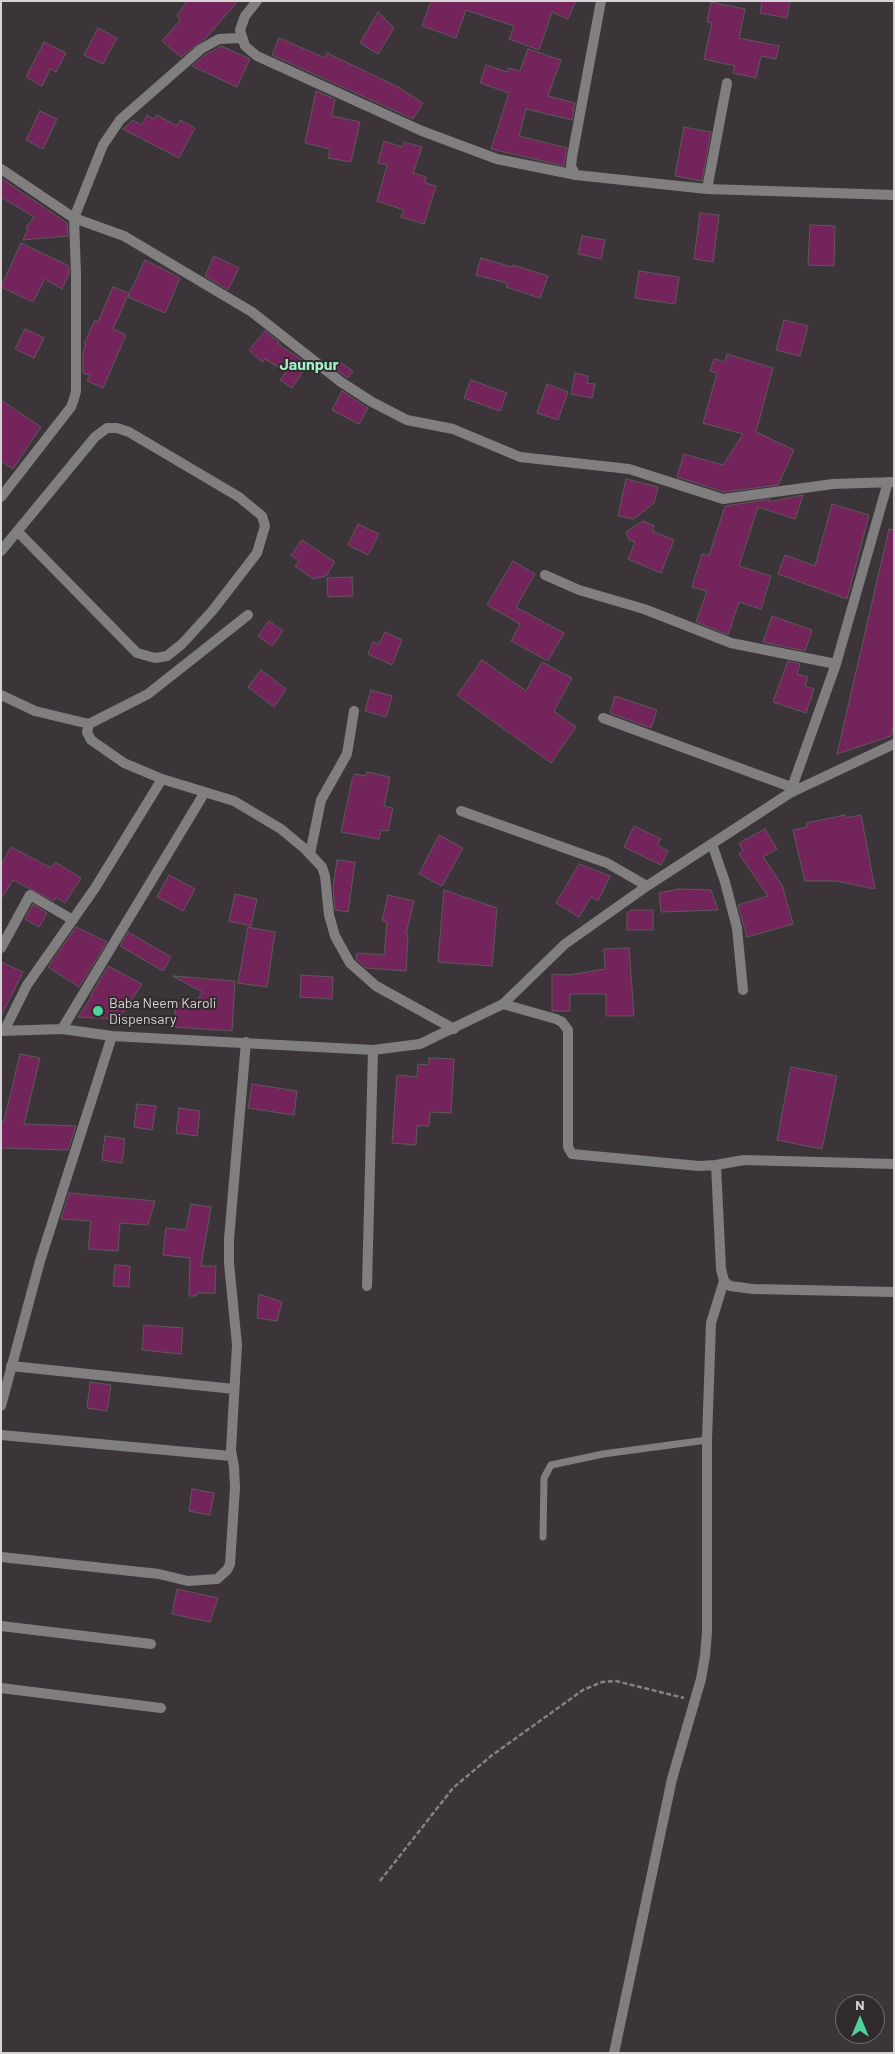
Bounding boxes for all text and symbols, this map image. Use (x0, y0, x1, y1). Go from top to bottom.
district label: Jaunpur (279, 355, 339, 375)
place label: Baba Neem Karoli Dispensary (109, 995, 216, 1028)
marker: Baba Neem Karoli Dispensary (91, 1004, 105, 1018)
north arrow (835, 1994, 885, 2044)
text: N (855, 1996, 865, 2013)

